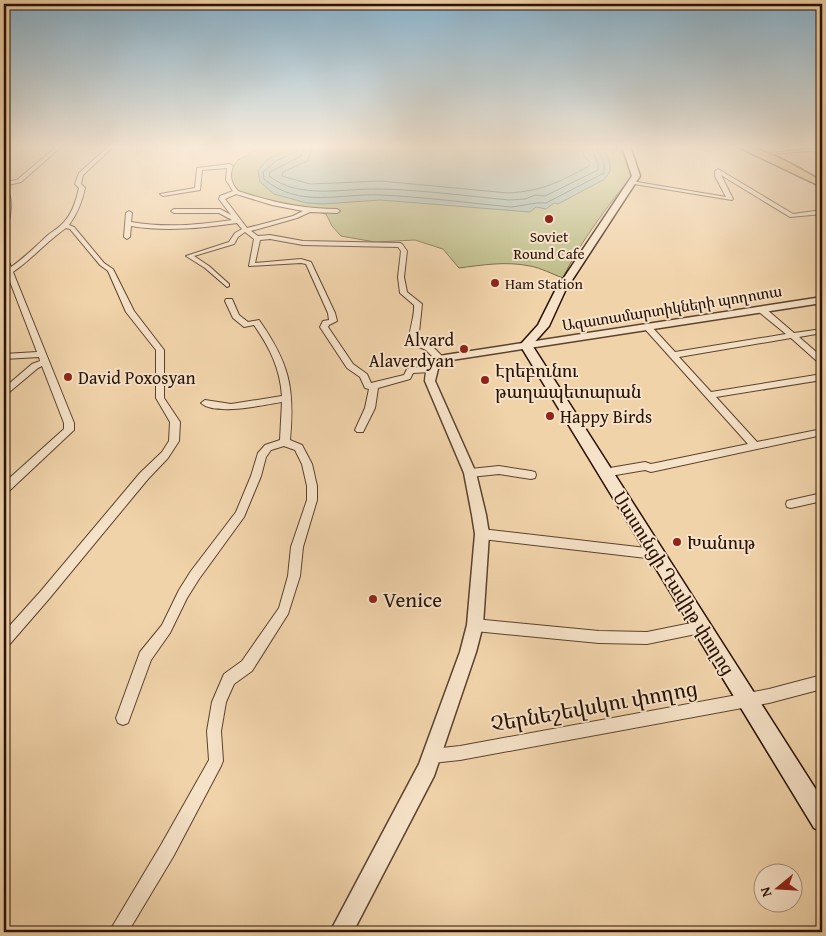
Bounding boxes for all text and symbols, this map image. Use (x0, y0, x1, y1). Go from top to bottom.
marker: Soviet Round Cafe (543, 213, 555, 225)
place label: Soviet Round Cafe (513, 226, 585, 264)
place label: Ham Station (505, 273, 583, 294)
marker: Ham Station (489, 277, 501, 289)
street label: Ազատամարտիկների պողոտա (560, 280, 784, 336)
place label: Alvard Alaverdyan (369, 326, 454, 374)
marker: Alvard Alaverdyan (458, 343, 470, 355)
place label: Էրեբունու թաղապետարան (495, 357, 641, 405)
place label: David Poxosyan (78, 364, 196, 391)
marker: David Poxosyan (62, 371, 74, 383)
marker: Էրեբունու թաղապետարան (479, 374, 491, 386)
place label: Happy Birds (560, 403, 652, 430)
marker: Happy Birds (544, 410, 556, 422)
street label: Սասունցի Դավիթ փողոց (606, 486, 742, 680)
place label: Խանութ (687, 529, 756, 556)
marker: Խանութ (671, 536, 683, 548)
place label: Venice (383, 584, 442, 615)
marker: Venice (367, 593, 379, 605)
street label: Չերնեշեվսկու փողոց (488, 673, 700, 739)
north arrow (754, 864, 804, 914)
text: N (754, 884, 777, 900)

